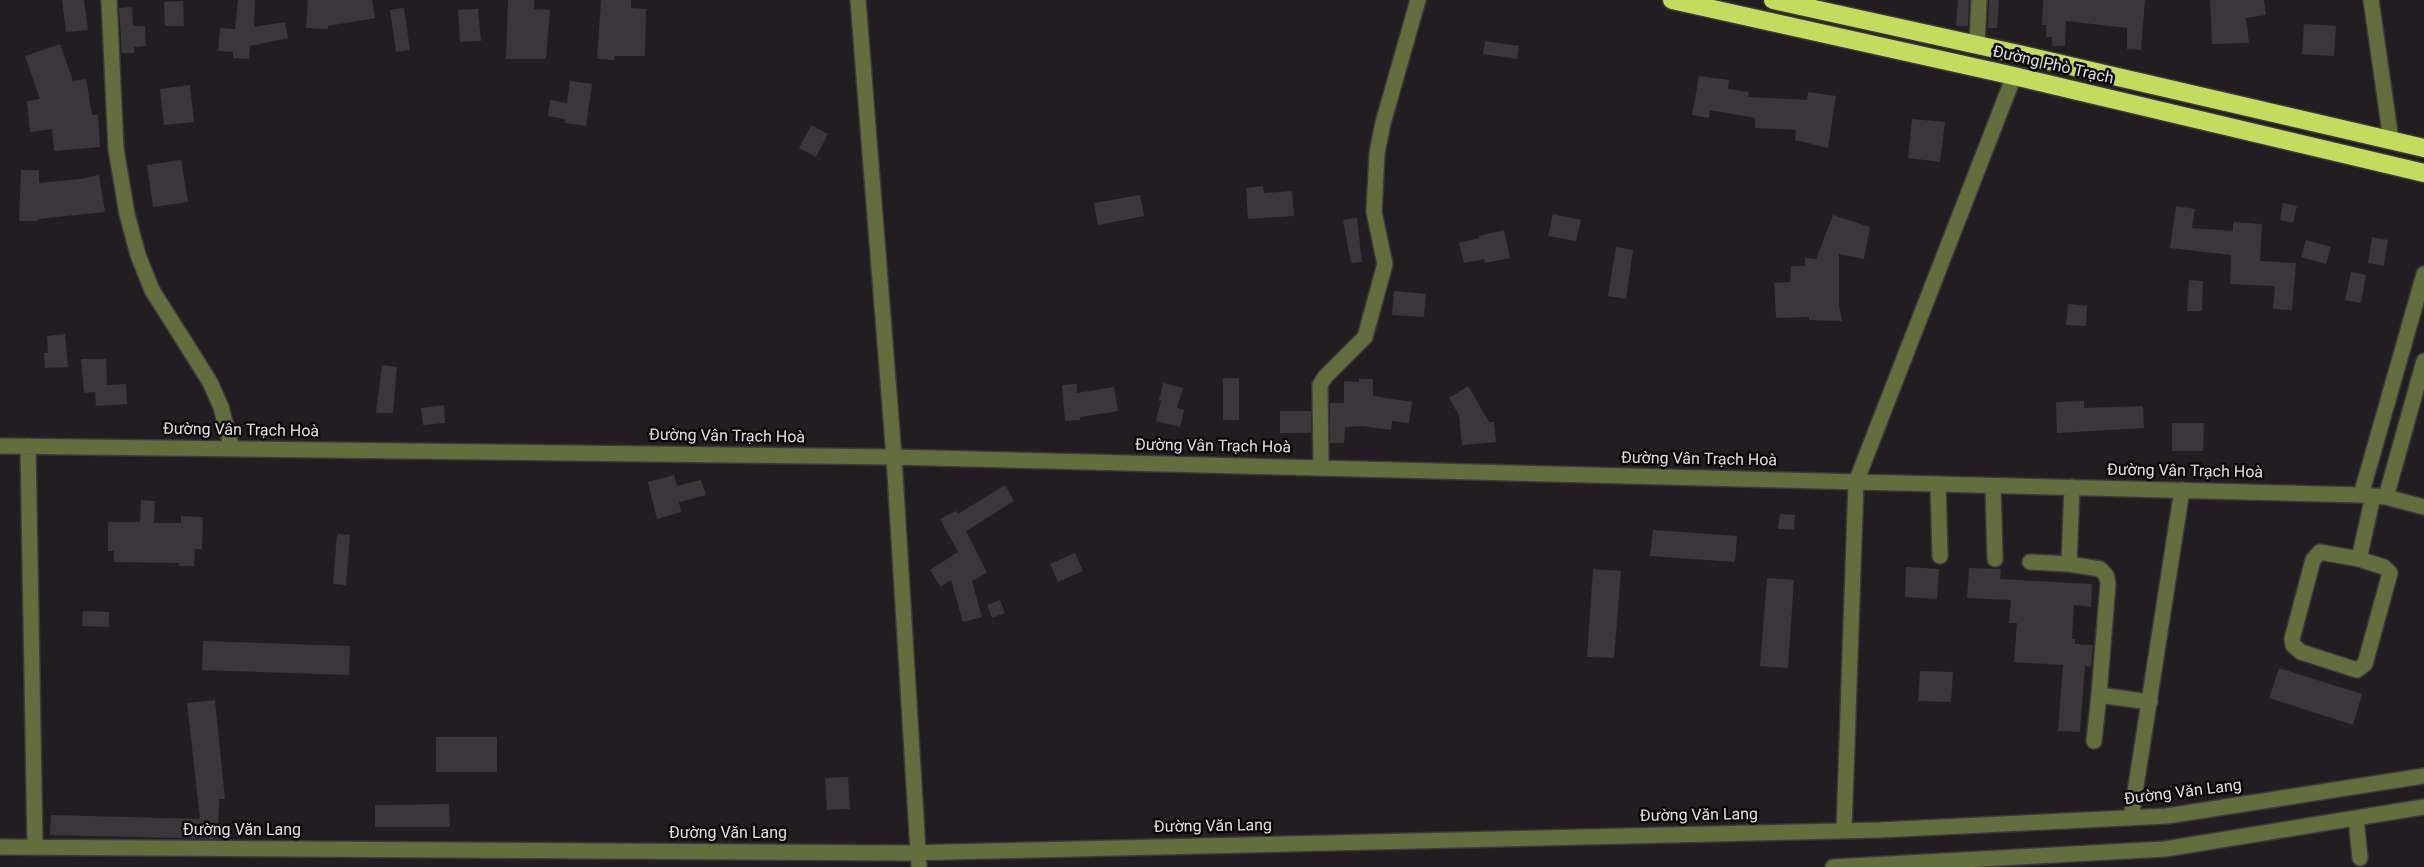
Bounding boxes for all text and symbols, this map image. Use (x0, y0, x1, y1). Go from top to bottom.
street label: Đường Phò Trạch (1991, 43, 2115, 89)
street label: Đường Vân Trạch Hoà (163, 420, 319, 442)
street label: Đường Vân Trạch Hoà (649, 426, 805, 448)
street label: Đường Vân Trạch Hoà (1135, 436, 1291, 458)
street label: Đường Vân Trạch Hoà (1621, 449, 1777, 471)
street label: Đường Vân Trạch Hoà (2107, 461, 2263, 483)
street label: Đường Văn Lang (2123, 776, 2243, 810)
street label: Đường Văn Lang (1640, 805, 1758, 827)
street label: Đường Văn Lang (1154, 816, 1272, 838)
street label: Đường Văn Lang (183, 821, 301, 841)
street label: Đường Văn Lang (669, 824, 787, 844)

